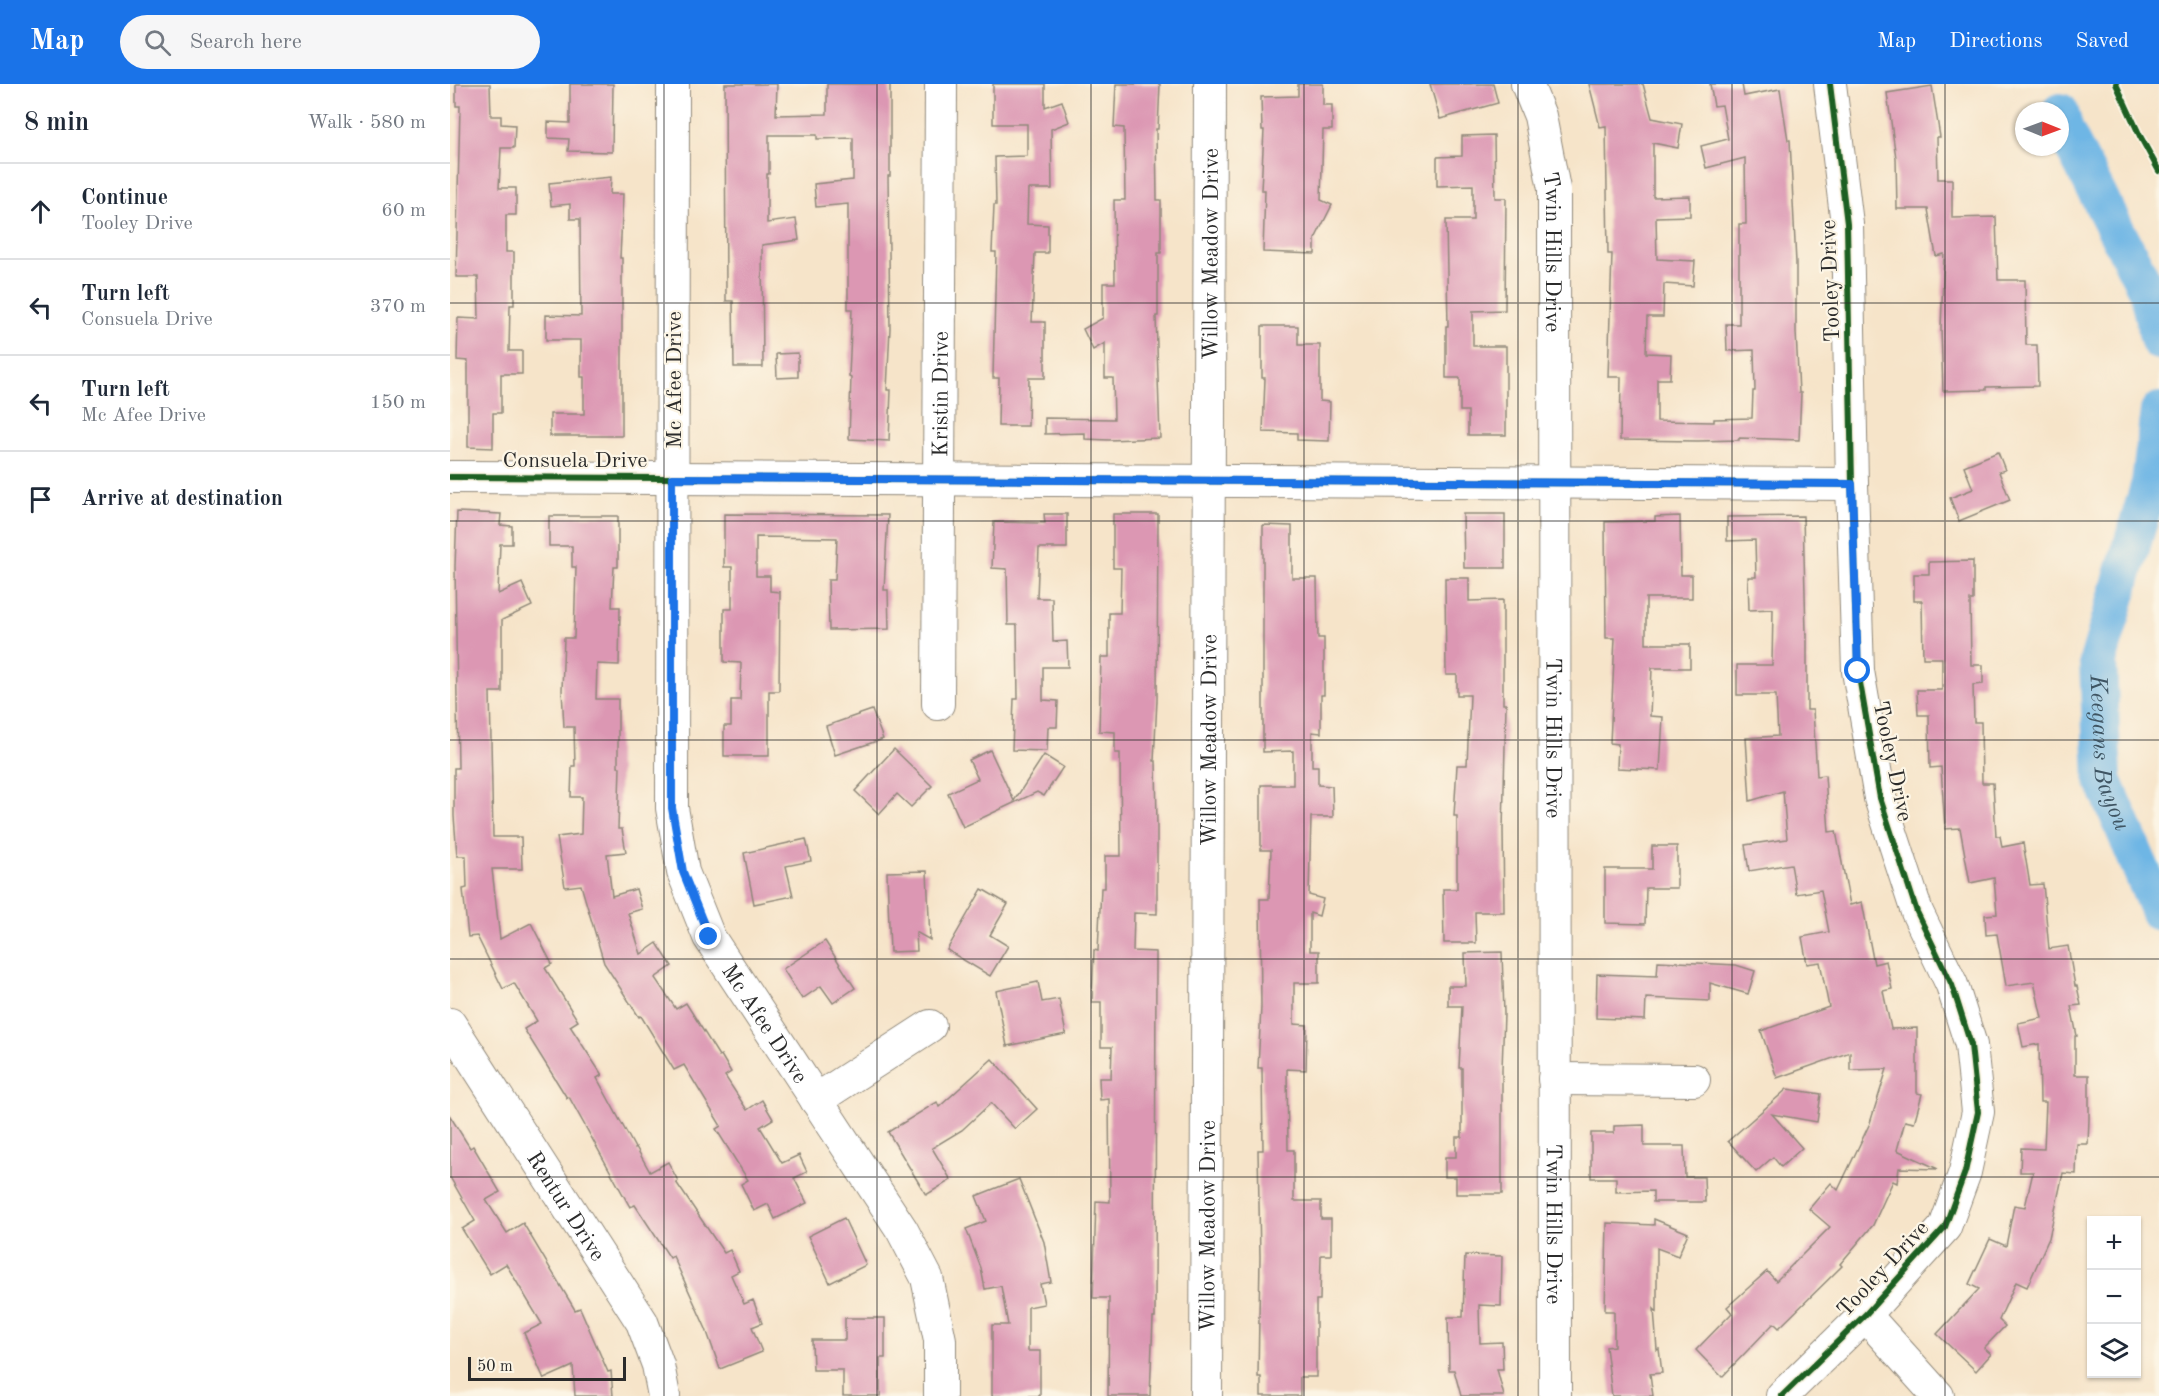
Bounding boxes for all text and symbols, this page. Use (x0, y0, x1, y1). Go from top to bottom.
search box (120, 15, 540, 69)
icon: search (141, 26, 174, 59)
text: Map (30, 28, 84, 56)
text: Search here (189, 31, 302, 53)
text: Map (1877, 31, 1916, 52)
text: Directions (1949, 31, 2043, 52)
text: Saved (2076, 31, 2129, 52)
north arrow (2015, 102, 2069, 156)
text: 8 min (24, 110, 89, 136)
text: Walk · 580 m (307, 113, 426, 133)
street label: Willow Meadow Drive (1200, 148, 1223, 360)
street label: Twin Hills Drive (1538, 170, 1563, 332)
text: Continue (81, 187, 168, 209)
icon: ahead (24, 195, 57, 228)
text: 60 m (381, 201, 426, 221)
text: Tooley Drive (81, 214, 193, 234)
street label: Tooley Drive (1818, 219, 1844, 343)
text: Turn left (81, 283, 170, 305)
icon: left (24, 291, 57, 324)
text: 370 m (370, 297, 426, 317)
text: Consuela Drive (81, 310, 213, 330)
street label: Mc Afee Drive (664, 311, 686, 449)
street label: Kristin Drive (930, 331, 953, 457)
text: Turn left (81, 379, 170, 401)
icon: left (24, 387, 57, 420)
text: 150 m (370, 393, 426, 413)
text: Mc Afee Drive (81, 406, 206, 426)
street label: Consuela Drive (503, 450, 647, 472)
icon: arrive (24, 483, 57, 516)
text: Arrive at destination (81, 488, 283, 510)
street label: Willow Meadow Drive (1199, 634, 1221, 846)
route start (1844, 657, 1870, 683)
street label: Twin Hills Drive (1541, 658, 1564, 818)
water label: Keegans Bayou (2085, 673, 2134, 835)
street label: Tooley Drive (1869, 699, 1916, 824)
route end (695, 923, 721, 949)
street label: Mc Afee Drive (717, 961, 811, 1088)
street label: Willow Meadow Drive (1197, 1120, 1220, 1332)
street label: Twin Hills Drive (1542, 1144, 1564, 1304)
street label: Rentur Drive (522, 1148, 608, 1265)
map controls (2087, 1216, 2141, 1378)
button: + (2087, 1216, 2141, 1270)
street label: Tooley Drive (1834, 1217, 1933, 1322)
button: − (2087, 1270, 2141, 1324)
button: layers (2087, 1324, 2141, 1378)
scale bar (468, 1354, 626, 1382)
text: 50 m (477, 1359, 513, 1375)

